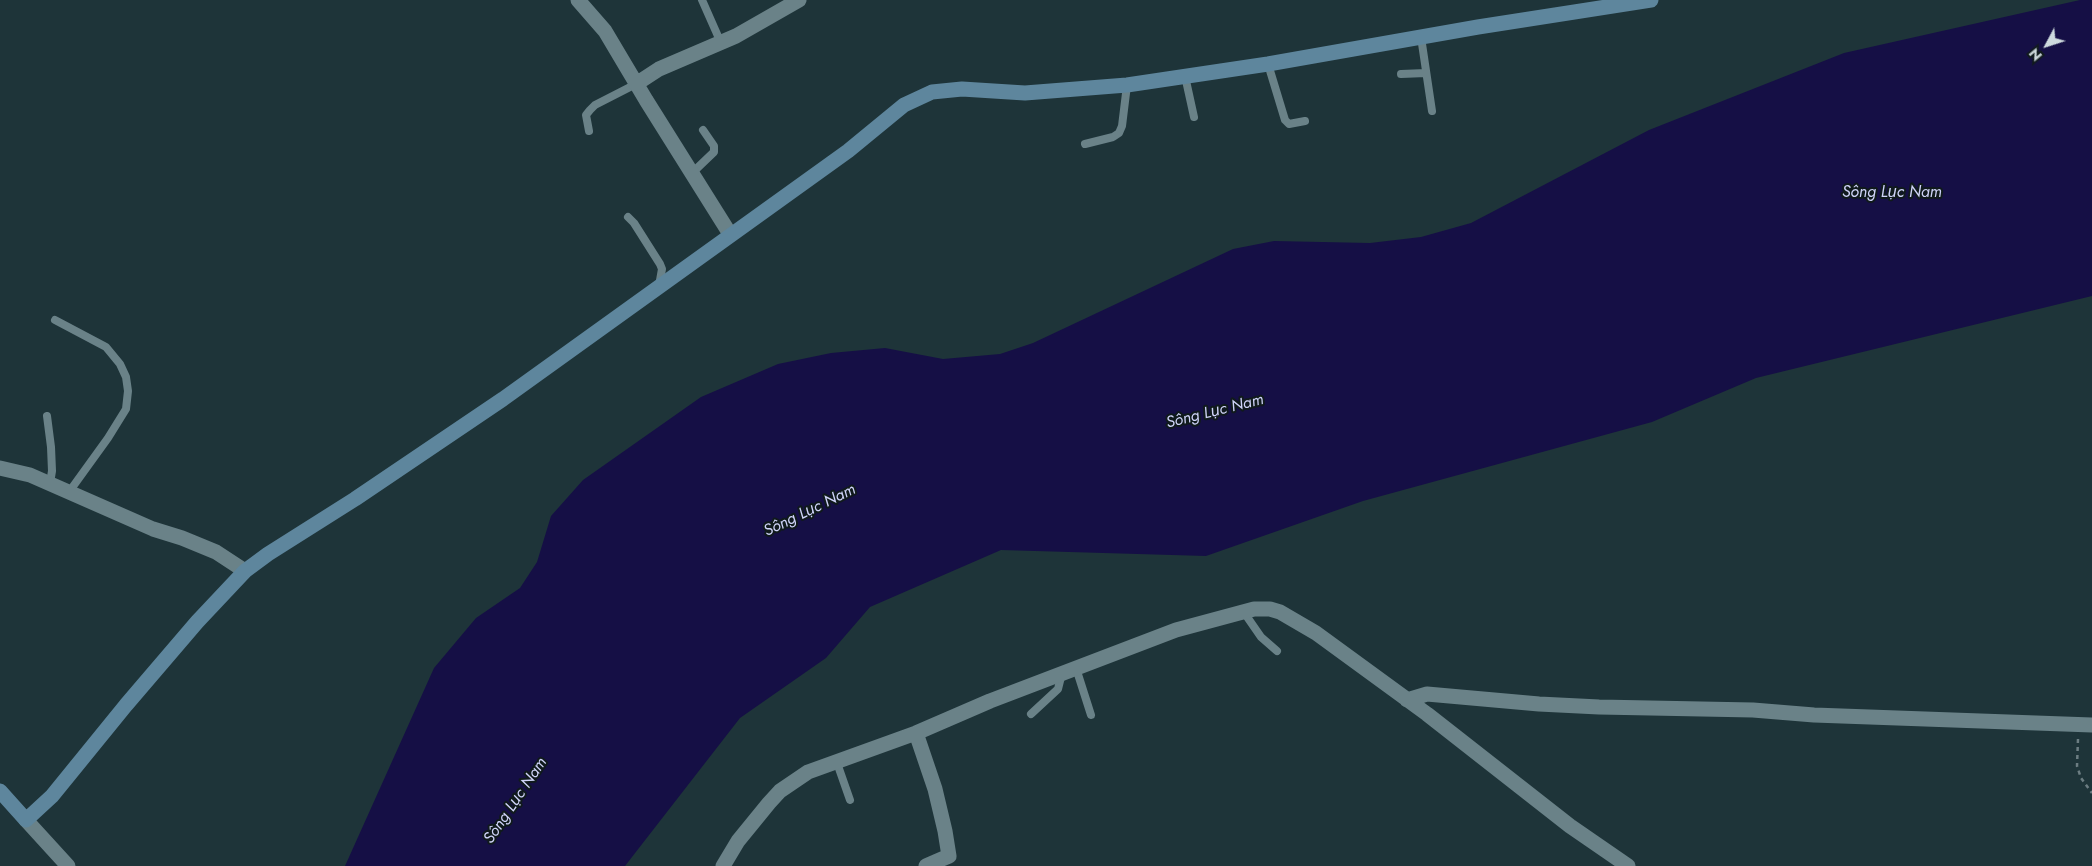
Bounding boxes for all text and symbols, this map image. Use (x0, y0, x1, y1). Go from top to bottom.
north arrow (2022, 20, 2072, 70)
text: N (2024, 44, 2047, 65)
water label: Sông Lục Nam (1842, 183, 1942, 203)
water label: Sông Lục Nam (1164, 391, 1266, 433)
water label: Sông Lục Nam (761, 480, 859, 542)
water label: Sông Lục Nam (480, 754, 552, 848)

